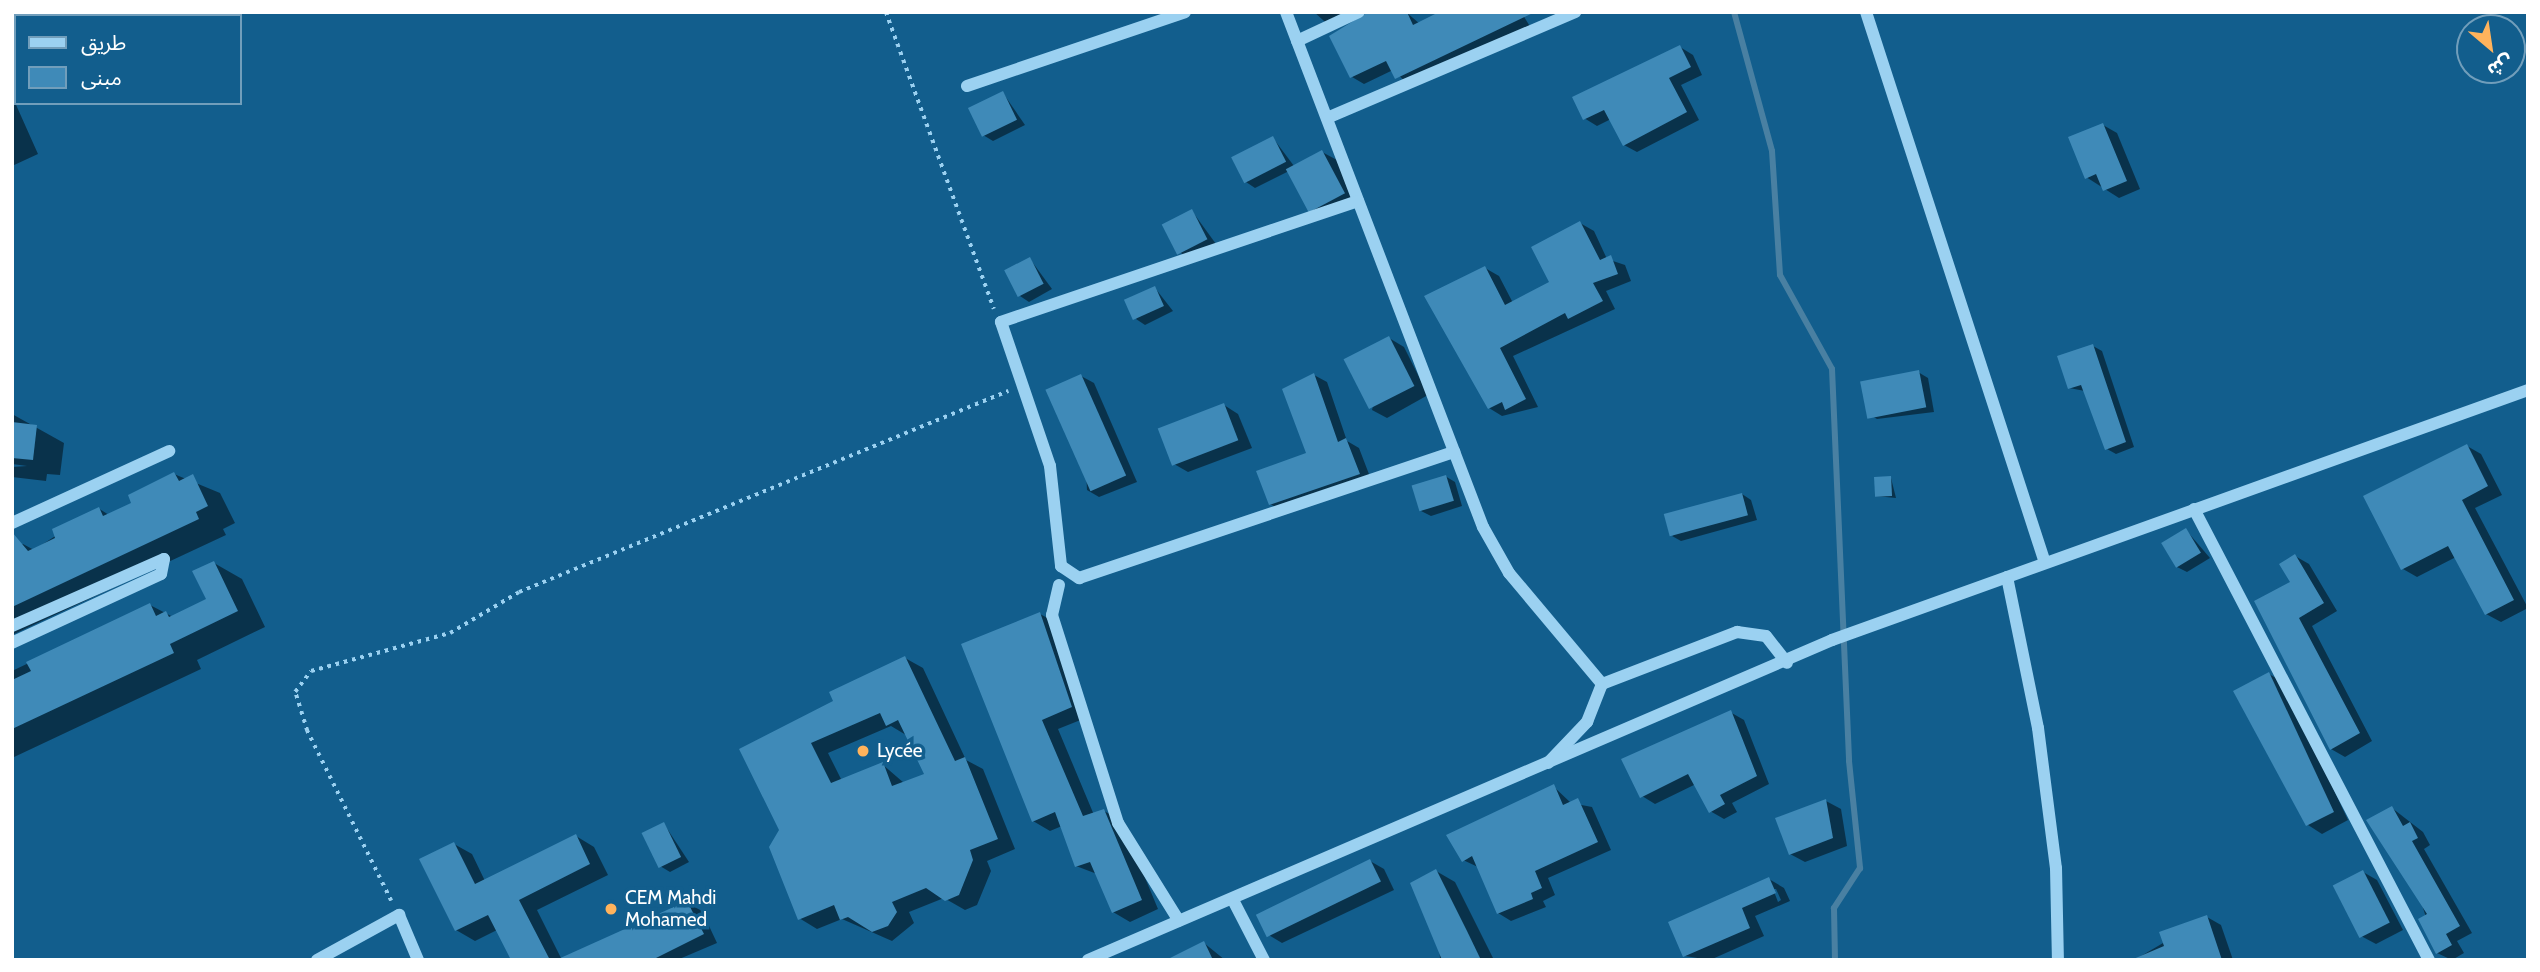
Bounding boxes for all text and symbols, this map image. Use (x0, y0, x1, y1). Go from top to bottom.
legend (14, 14, 242, 105)
north arrow (2456, 14, 2526, 84)
text: طريق (81, 30, 126, 55)
text: ش (2483, 50, 2517, 82)
text: مبنى (81, 65, 122, 90)
place label: Lycée (877, 740, 922, 762)
marker: Lycée (855, 743, 871, 759)
place label: CEM Mahdi Mohamed (625, 887, 716, 931)
marker: CEM Mahdi Mohamed (603, 901, 619, 917)

